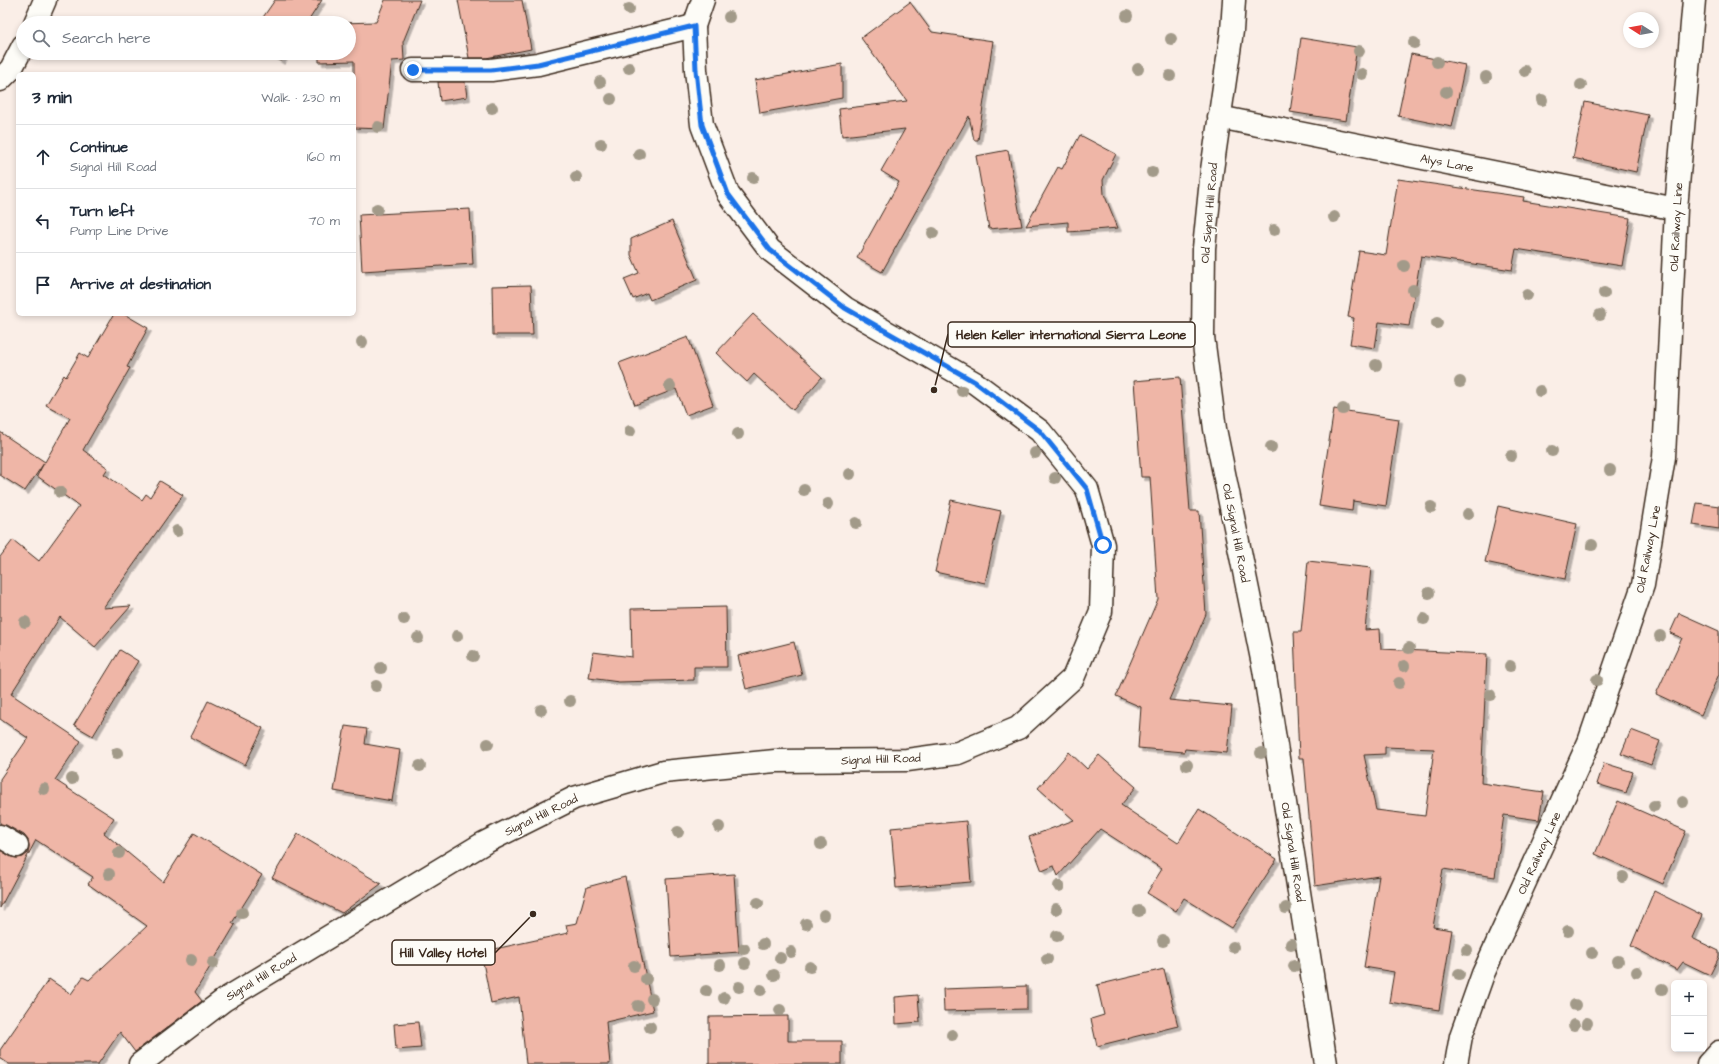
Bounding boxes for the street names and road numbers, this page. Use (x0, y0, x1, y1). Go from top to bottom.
street label: Alys Lane (1419, 150, 1475, 178)
street label: Old Signal Hill Road (1197, 162, 1223, 264)
street label: Old Railway Line (1666, 182, 1688, 272)
street label: Old Signal Hill Road (1217, 482, 1253, 584)
street label: Old Railway Line (1632, 503, 1666, 595)
street label: Signal Hill Road (841, 750, 921, 770)
street label: Signal Hill Road (502, 790, 581, 841)
street label: Old Signal Hill Road (1275, 801, 1309, 903)
street label: Old Railway Line (1514, 809, 1566, 898)
street label: Signal Hill Road (223, 950, 300, 1006)

